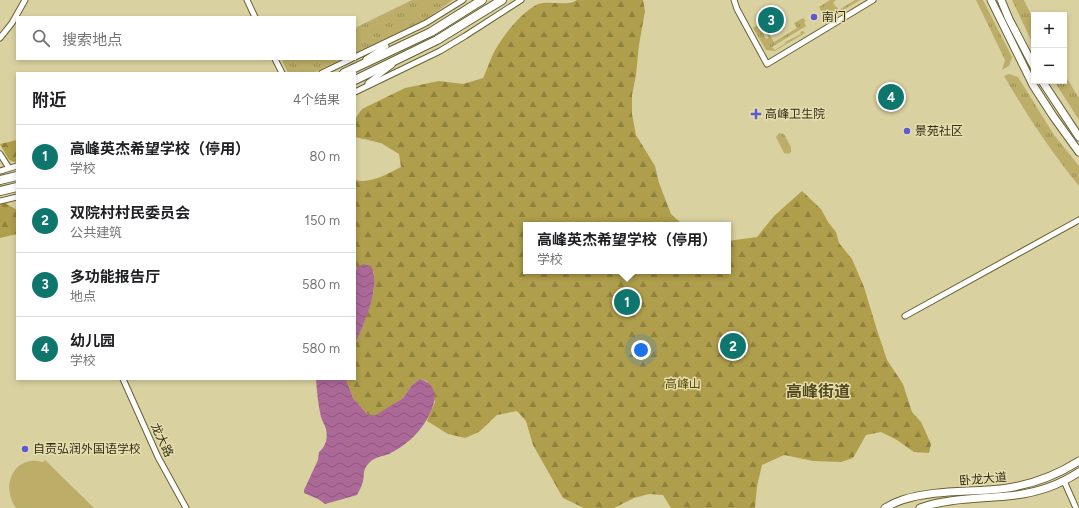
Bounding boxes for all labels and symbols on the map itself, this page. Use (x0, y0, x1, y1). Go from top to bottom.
pin: 3 (758, 5, 784, 35)
place label: 南门 (822, 10, 846, 24)
marker: 南门 (809, 12, 819, 22)
pin: 4 (878, 82, 904, 112)
place label: 高峰卫生院 (765, 107, 825, 121)
marker: 高峰卫生院 (750, 108, 762, 120)
place label: 景苑社区 (915, 124, 963, 138)
marker: 景苑社区 (902, 126, 912, 136)
pin: 1 (614, 287, 640, 317)
pin: 2 (720, 331, 746, 361)
your location (631, 340, 651, 360)
park label: 高峰山 (665, 377, 701, 391)
district label: 高峰街道 (786, 382, 850, 401)
street label: 龙大路 (148, 421, 176, 459)
place label: 自贡弘润外国语学校 (33, 442, 141, 456)
marker: 自贡弘润外国语学校 (20, 444, 30, 454)
street label: 卧龙大道 (958, 470, 1008, 488)

